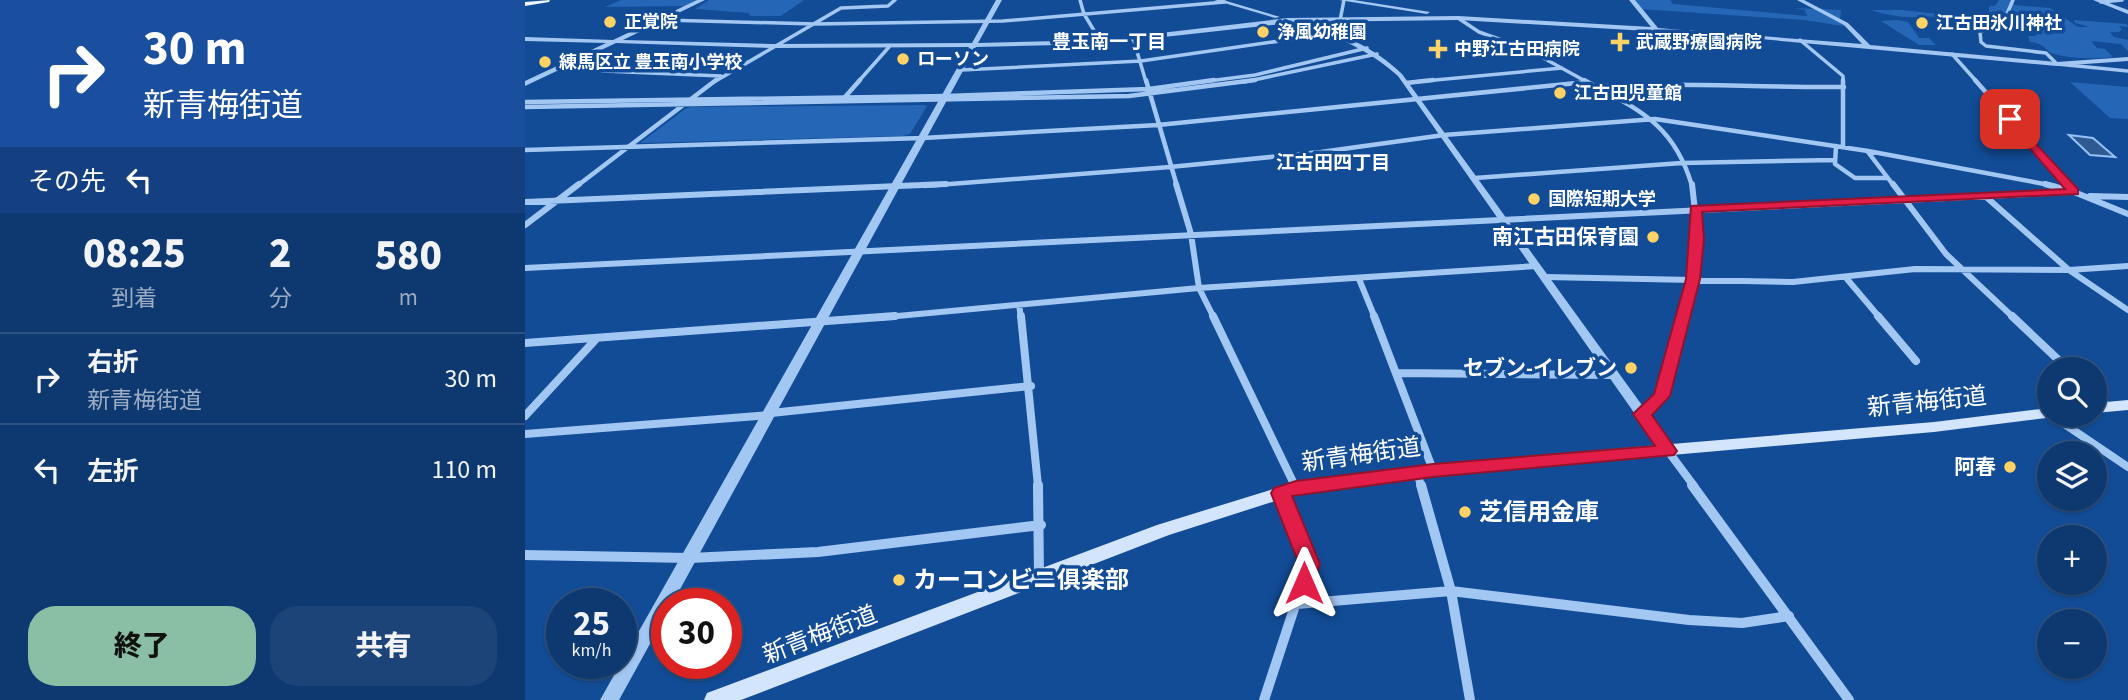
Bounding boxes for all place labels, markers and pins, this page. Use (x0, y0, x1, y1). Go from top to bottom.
place label: 正覚院 (624, 10, 678, 35)
place label: 江古田氷川神社 (1936, 11, 2062, 36)
marker: 正覚院 (602, 14, 618, 30)
marker: 江古田氷川神社 (1914, 15, 1930, 31)
place label: 浄風幼稚園 (1277, 20, 1367, 45)
marker: 浄風幼稚園 (1255, 24, 1271, 40)
place label: 武蔵野療園病院 (1636, 30, 1762, 55)
marker: 武蔵野療園病院 (1610, 32, 1630, 52)
place label: 中野江古田病院 (1454, 37, 1580, 62)
marker: 中野江古田病院 (1428, 39, 1448, 59)
place label: ローソン (917, 47, 989, 72)
place label: 練馬区立 豊玉南小学校 (559, 50, 743, 75)
marker: ローソン (895, 51, 911, 67)
marker: 練馬区立 豊玉南小学校 (537, 54, 553, 70)
place label: 江古田児童館 (1574, 81, 1682, 106)
marker: 江古田児童館 (1552, 85, 1568, 101)
pin (1980, 89, 2040, 149)
place label: 国際短期大学 (1548, 187, 1656, 212)
marker: 国際短期大学 (1526, 191, 1542, 207)
place label: 南江古田保育園 (1492, 222, 1639, 252)
marker: 南江古田保育園 (1645, 229, 1661, 245)
place label: セブン-イレブン (1463, 353, 1617, 383)
marker: セブン-イレブン (1623, 360, 1639, 376)
place label: 阿春 (1954, 452, 1996, 482)
marker: 阿春 (2002, 459, 2018, 475)
place label: 芝信用金庫 (1479, 495, 1599, 530)
marker: 芝信用金庫 (1457, 504, 1473, 520)
place label: カーコンビニ俱楽部 (913, 563, 1129, 598)
marker: カーコンビニ俱楽部 (891, 572, 907, 588)

